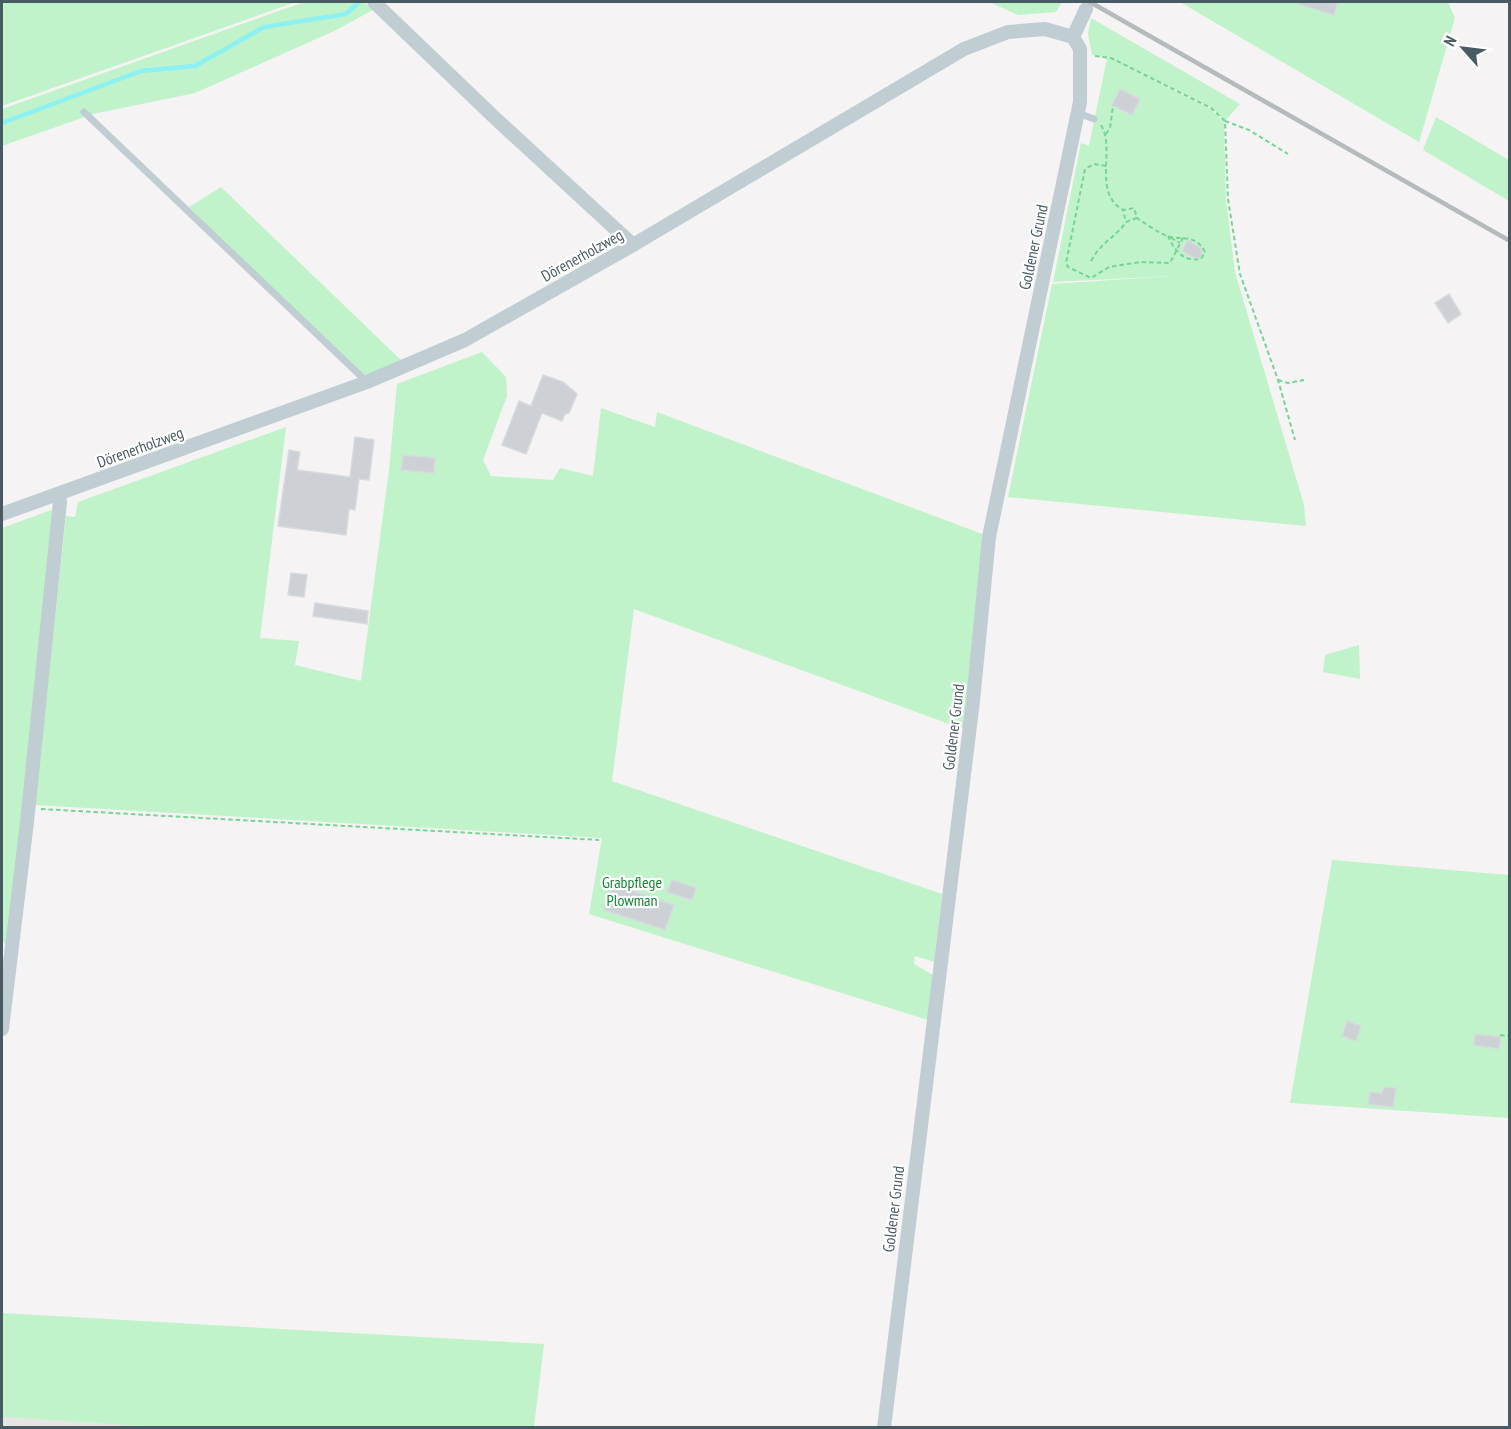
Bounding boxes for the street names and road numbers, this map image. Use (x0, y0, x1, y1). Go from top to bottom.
street label: Goldener Grund (1014, 202, 1052, 291)
street label: Dörenerholzweg (538, 224, 626, 286)
street label: Dörenerholzweg (94, 422, 186, 472)
street label: Goldener Grund (938, 683, 968, 771)
street label: Goldener Grund (878, 1165, 908, 1253)

